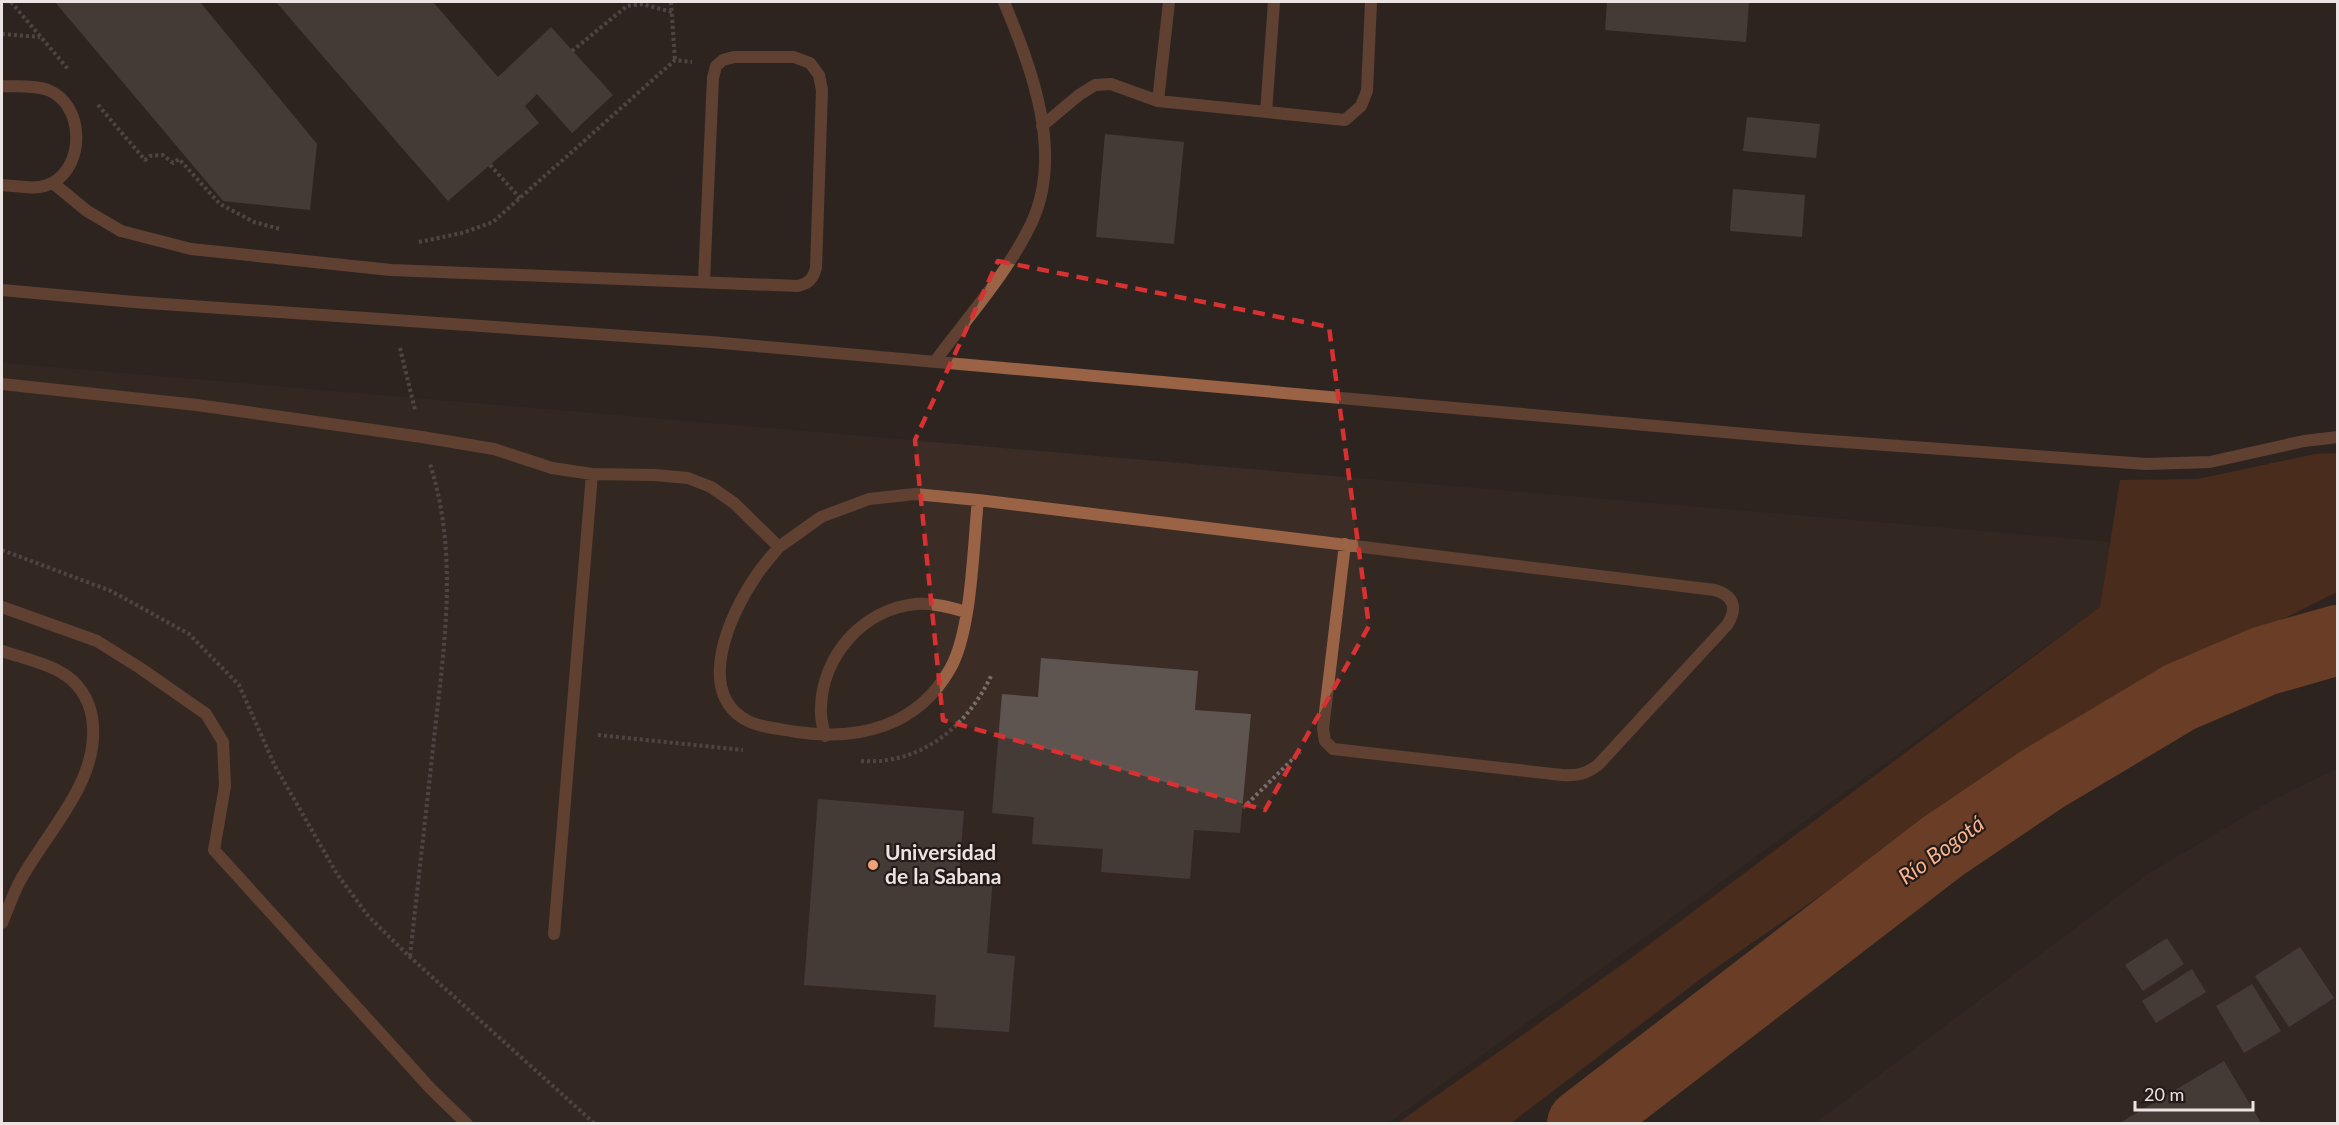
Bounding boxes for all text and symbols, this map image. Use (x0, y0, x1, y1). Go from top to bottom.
water label: Río Bogotá (1893, 809, 1989, 890)
place label: Universidad de la Sabana (885, 839, 1001, 888)
marker: Universidad de la Sabana (866, 858, 880, 872)
scale bar (2135, 1074, 2254, 1112)
text: 20 m (2144, 1083, 2184, 1105)

